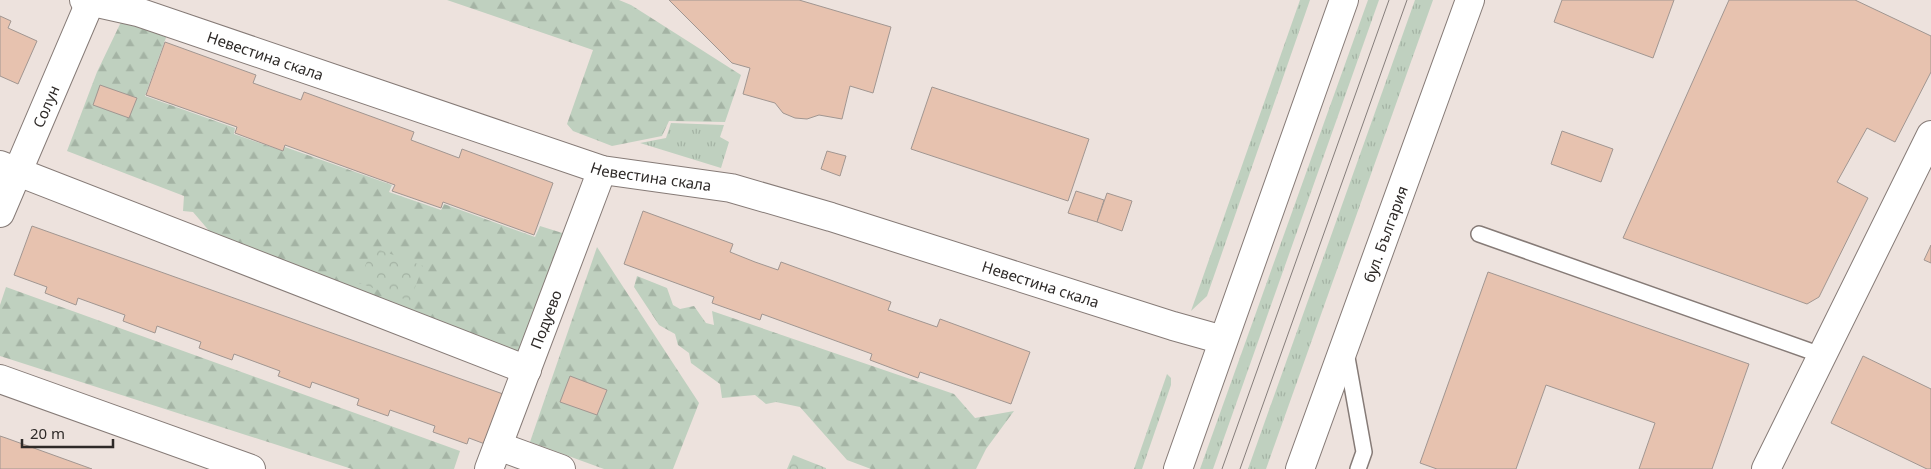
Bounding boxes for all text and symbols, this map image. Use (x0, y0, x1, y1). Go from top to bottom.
street label: Невестина скала (205, 26, 326, 85)
street label: Солун (28, 82, 63, 131)
street label: Невестина скала (588, 157, 713, 195)
street label: бул. България (1358, 183, 1412, 285)
street label: Невестина скала (980, 256, 1102, 312)
street label: Подуево (525, 287, 566, 352)
scale bar (22, 416, 114, 448)
text: 20 m (30, 423, 65, 443)

